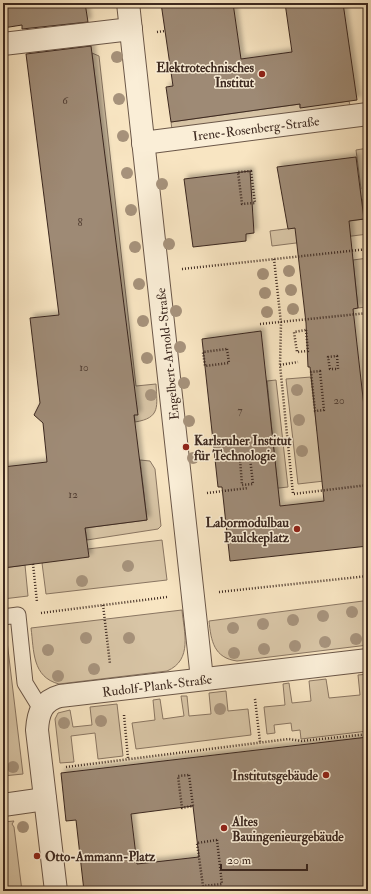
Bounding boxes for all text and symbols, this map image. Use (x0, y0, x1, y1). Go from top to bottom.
place label: Elektrotechnisches Institut (156, 60, 255, 91)
marker: Elektrotechnisches Institut (257, 69, 267, 79)
house number: 6 (62, 94, 69, 107)
street label: Irene-Rosenberg-Straße (192, 113, 321, 145)
house number: 8 (77, 216, 83, 229)
street label: Engelbert-Arnold-Straße (153, 286, 183, 421)
house number: 10 (79, 361, 89, 374)
house number: 20 (333, 394, 345, 407)
house number: 7 (237, 404, 243, 417)
place label: Karlsruher Institut für Technologie (194, 433, 292, 465)
marker: Karlsruher Institut für Technologie (181, 442, 191, 452)
house number: 12 (68, 488, 78, 501)
place label: Labormodulbau Paulckeplatz (206, 515, 290, 547)
marker: Labormodulbau Paulckeplatz (292, 524, 302, 534)
street label: Rudolf-Plank-Straße (101, 671, 213, 701)
place label: Institutsgebäude (232, 768, 319, 785)
marker: Institutsgebäude (321, 770, 331, 780)
place label: Altes Bauingenieurgebäude (231, 814, 344, 846)
marker: Altes Bauingenieurgebäude (219, 823, 229, 833)
scale bar (221, 846, 307, 872)
place label: Otto-Ammann-Platz (45, 849, 156, 865)
marker: Otto-Ammann-Platz (32, 851, 42, 861)
text: 20 m (227, 853, 252, 868)

